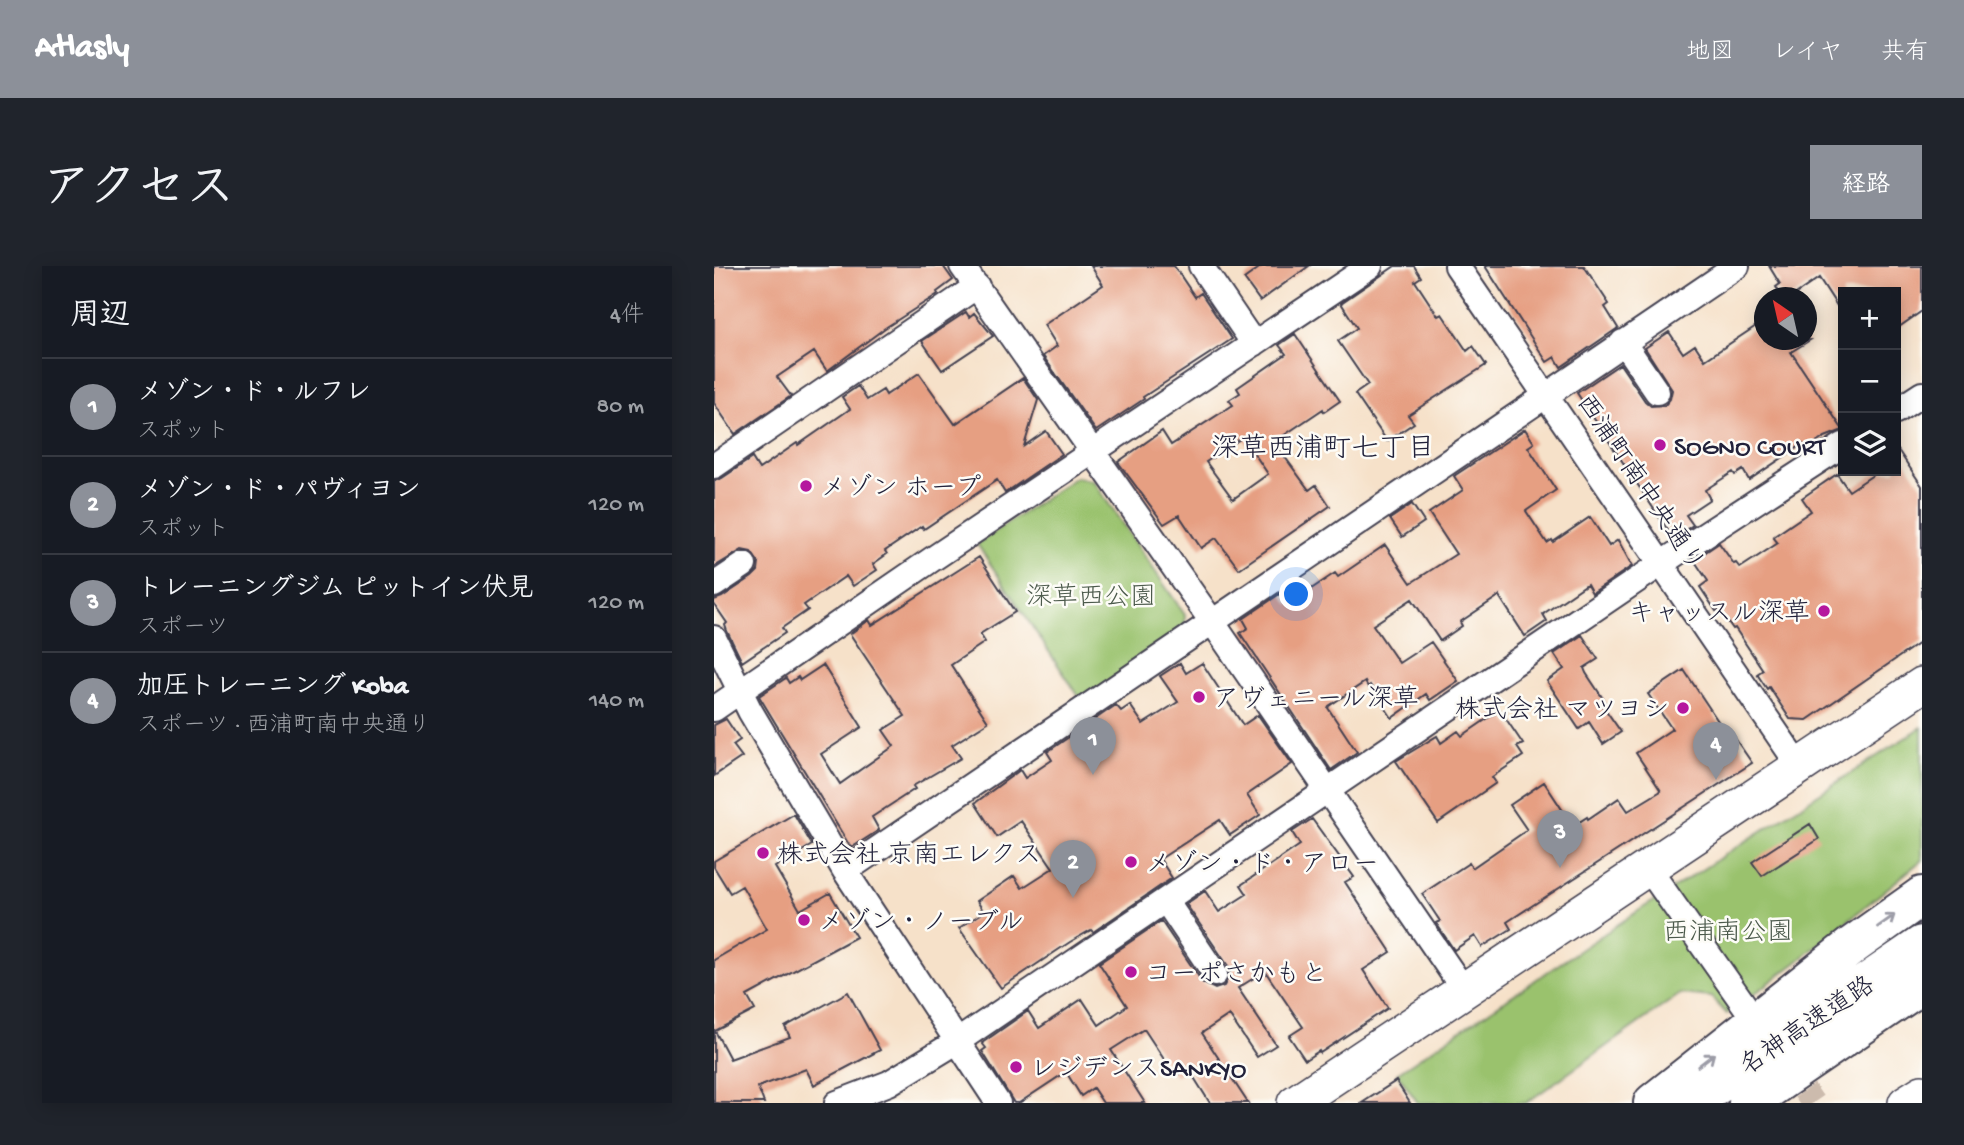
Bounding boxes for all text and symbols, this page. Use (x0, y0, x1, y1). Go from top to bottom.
text: Atlasly (35, 30, 129, 68)
text: 地図 (1686, 39, 1734, 68)
text: レイヤ (1772, 39, 1843, 68)
text: 共有 (1881, 39, 1929, 68)
button: 経路 (1810, 145, 1922, 219)
text: アクセス (42, 163, 235, 221)
north arrow (1754, 287, 1817, 350)
map controls (1838, 287, 1901, 476)
button: + (1838, 287, 1901, 350)
text: 周辺 (70, 300, 130, 335)
text: 4件 (610, 303, 644, 330)
button: − (1838, 350, 1901, 413)
text: メゾン・ド・ルフレ (137, 379, 371, 410)
street label: 西浦町南中央通り (1567, 389, 1711, 579)
text: 1 (88, 394, 98, 421)
text: 80 m (597, 394, 644, 421)
button: layers (1838, 413, 1901, 476)
text: スポット (137, 419, 229, 446)
district label: 深草西浦町七丁目 (1211, 433, 1435, 467)
place label: SOGNO COURT (1674, 434, 1826, 465)
marker: SOGNO COURT (1652, 437, 1668, 453)
place label: メゾン ホープ (820, 473, 981, 506)
text: メゾン・ド・パヴィヨン (137, 477, 421, 508)
marker: メゾン ホープ (798, 478, 814, 494)
text: 2 (87, 492, 99, 519)
text: 120 m (589, 492, 644, 519)
text: スポット (137, 517, 229, 544)
text: トレーニングジム ピットイン伏見 (137, 575, 534, 606)
your location (1279, 577, 1313, 611)
park label: 深草西公園 (1026, 582, 1156, 615)
text: 3 (87, 590, 99, 617)
text: 120 m (589, 590, 644, 617)
place label: キャッスル深草 (1628, 598, 1810, 631)
marker: キャッスル深草 (1816, 603, 1832, 619)
text: スポーツ (137, 615, 229, 642)
text: 加圧トレーニング Koba (137, 673, 408, 704)
place label: アヴェニール深草 (1213, 684, 1419, 717)
text: 4 (88, 688, 98, 715)
text: 140 m (589, 688, 644, 715)
marker: アヴェニール深草 (1191, 689, 1207, 705)
place label: 株式会社 マツヨシ (1455, 695, 1669, 728)
marker: 株式会社 マツヨシ (1675, 700, 1691, 716)
text: スポーツ · 西浦町南中央通り (137, 713, 431, 740)
pin: 1 (1070, 717, 1116, 775)
pin: 4 (1693, 722, 1739, 780)
pin: 3 (1537, 810, 1583, 868)
place label: 株式会社 京南エレクス (777, 840, 1042, 873)
pin: 2 (1050, 840, 1096, 898)
marker: 株式会社 京南エレクス (755, 845, 771, 861)
place label: メゾン・ド・アロー (1145, 849, 1379, 882)
marker: メゾン・ド・アロー (1123, 854, 1139, 870)
place label: メゾン・ノーブル (818, 907, 1024, 940)
marker: メゾン・ノーブル (796, 912, 812, 928)
one-way arrow (1876, 914, 1895, 928)
park label: 西浦南公園 (1663, 917, 1793, 950)
place label: コーポさかもと (1145, 961, 1327, 992)
marker: コーポさかもと (1123, 964, 1139, 980)
street label: 名神高速道路 (1734, 970, 1882, 1084)
one-way arrow (1696, 1052, 1715, 1067)
place label: レジデンスSANKYO (1030, 1056, 1247, 1087)
marker: レジデンスSANKYO (1008, 1059, 1024, 1075)

